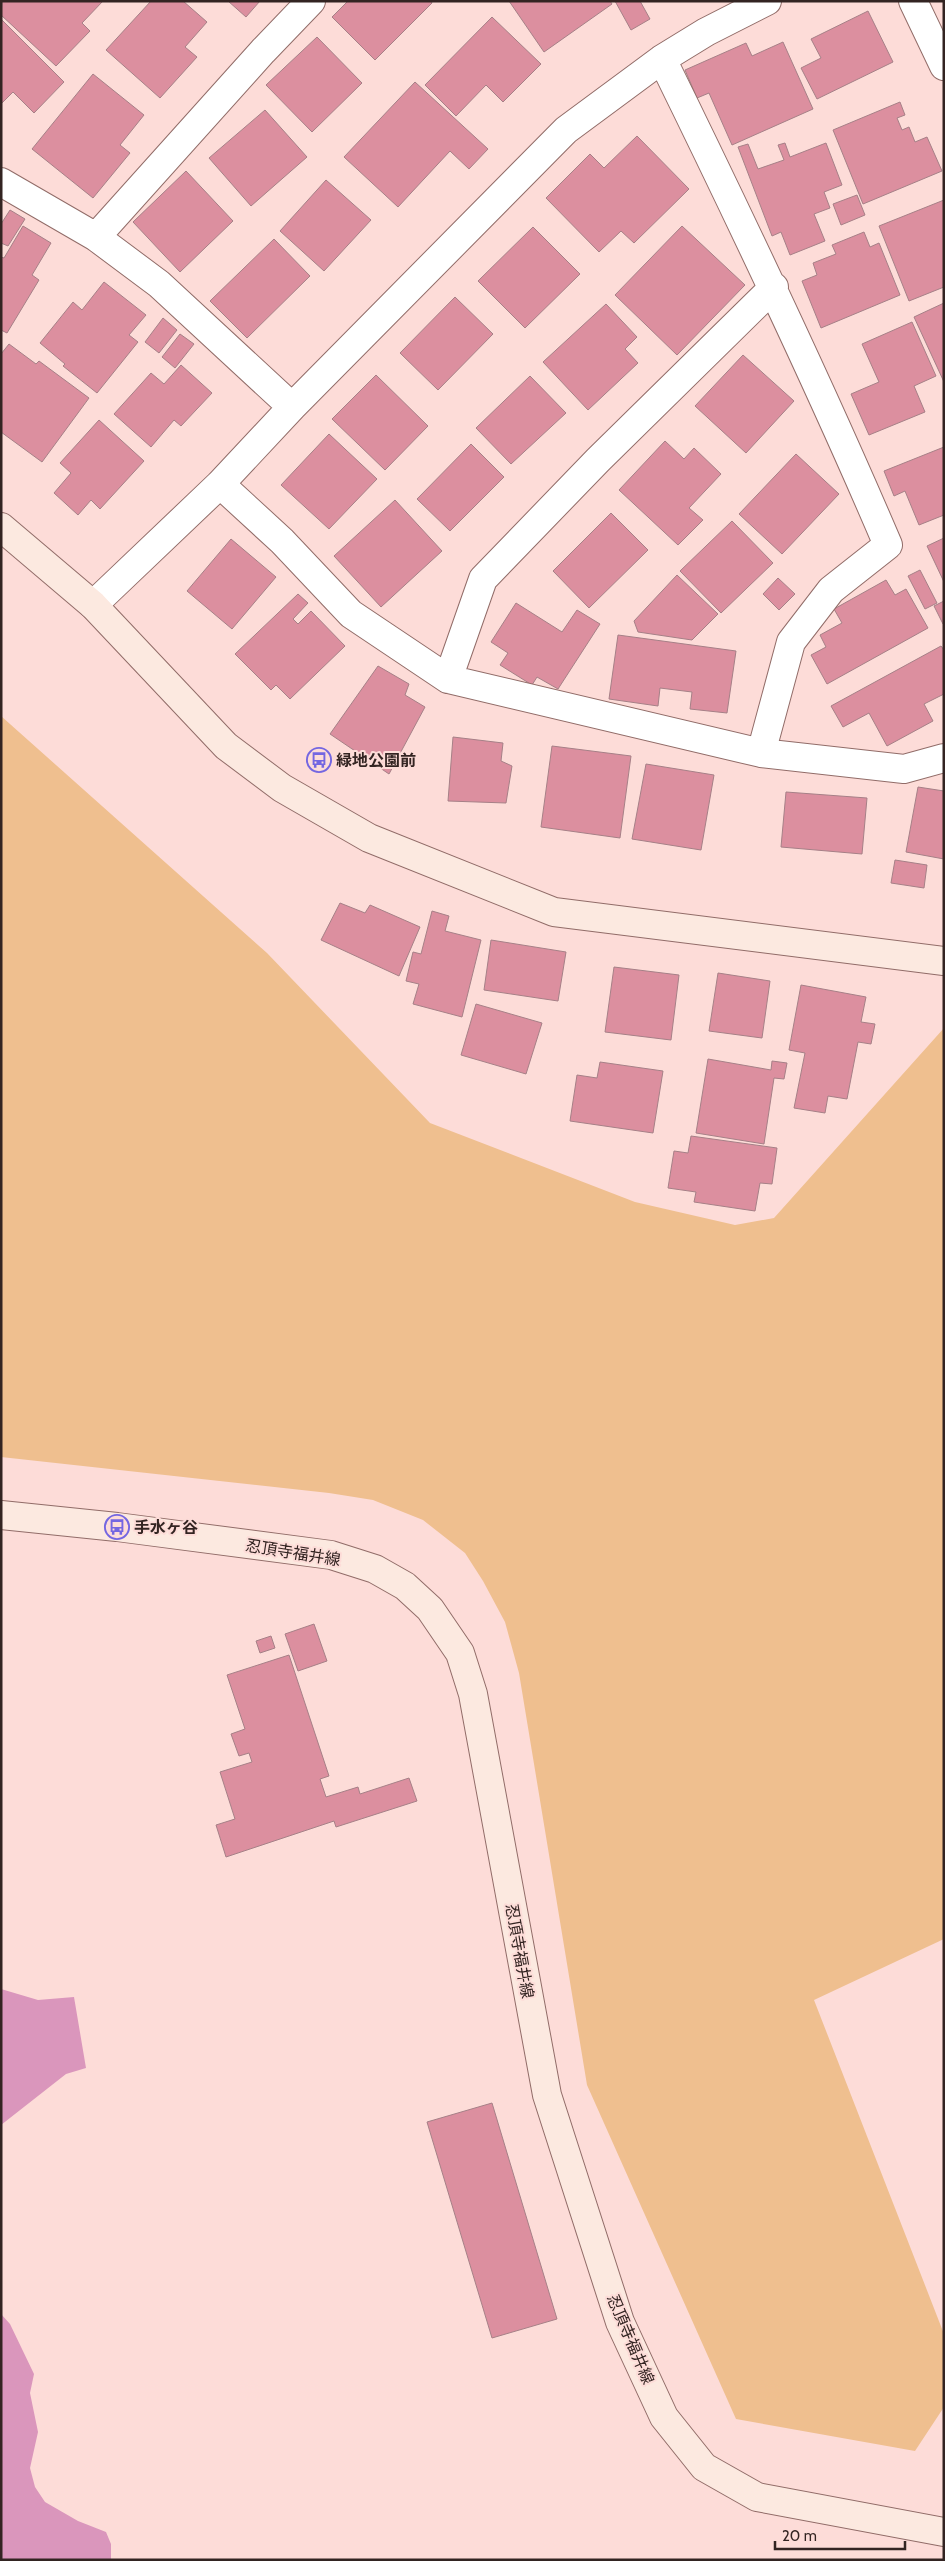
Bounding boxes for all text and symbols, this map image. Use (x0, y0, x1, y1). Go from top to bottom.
bus stop icon: 緑地公園前 (306, 747, 332, 773)
place label: 緑地公園前 (336, 751, 416, 770)
bus stop icon: 手水ヶ谷 (104, 1514, 130, 1540)
place label: 手水ヶ谷 (134, 1518, 198, 1537)
street label: 忍頂寺福井線 (244, 1536, 342, 1569)
street label: 忍頂寺福井線 (502, 1902, 537, 2000)
street label: 忍頂寺福井線 (603, 2291, 658, 2387)
scale bar (775, 2518, 905, 2550)
text: 20 m (782, 2527, 817, 2545)

